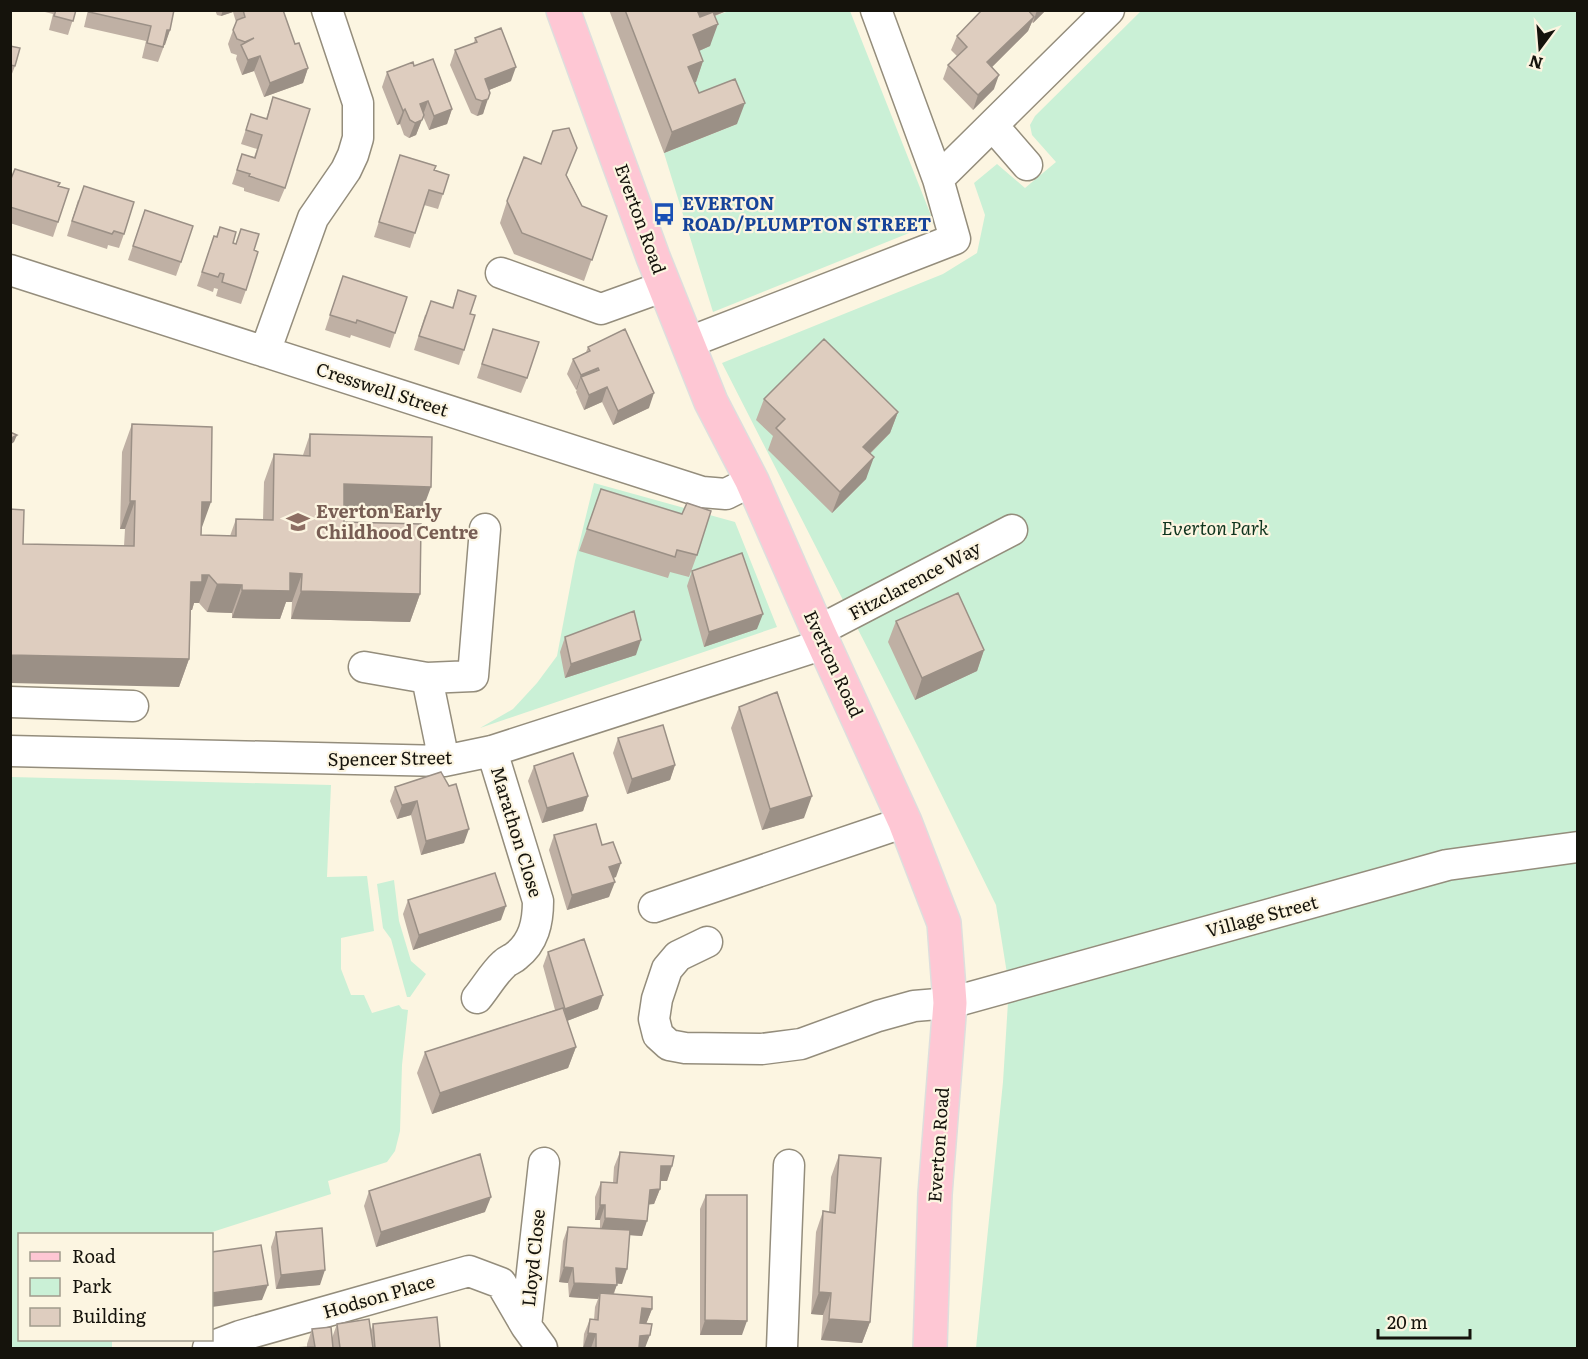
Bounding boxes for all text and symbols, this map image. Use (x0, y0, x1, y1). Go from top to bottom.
north arrow (1510, 18, 1570, 78)
text: N (1526, 50, 1545, 77)
street label: Everton Road (609, 160, 674, 277)
place label: EVERTON ROAD/PLUMPTON STREET (682, 189, 932, 237)
bus stop icon: EVERTON ROAD/PLUMPTON STREET (651, 201, 677, 227)
street label: Cresswell Street (313, 354, 453, 423)
place label: Everton Early Childhood Centre (316, 497, 478, 545)
school or university icon: Everton Early Childhood Centre (285, 509, 311, 535)
park label: Everton Park (1161, 514, 1269, 541)
street label: Fitzclarence Way (843, 533, 986, 626)
street label: Everton Road (798, 605, 871, 721)
street label: Spencer Street (327, 743, 453, 772)
street label: Marathon Close (485, 763, 550, 900)
street label: Village Street (1203, 887, 1321, 943)
street label: Everton Road (920, 1086, 955, 1204)
street label: Lloyd Close (514, 1208, 551, 1308)
legend (18, 1233, 213, 1341)
text: Road (72, 1242, 116, 1269)
street label: Hodson Place (319, 1267, 438, 1324)
text: Park (72, 1272, 113, 1299)
text: Building (72, 1302, 147, 1329)
scale bar (1378, 1302, 1470, 1340)
text: 20 m (1387, 1308, 1428, 1335)

